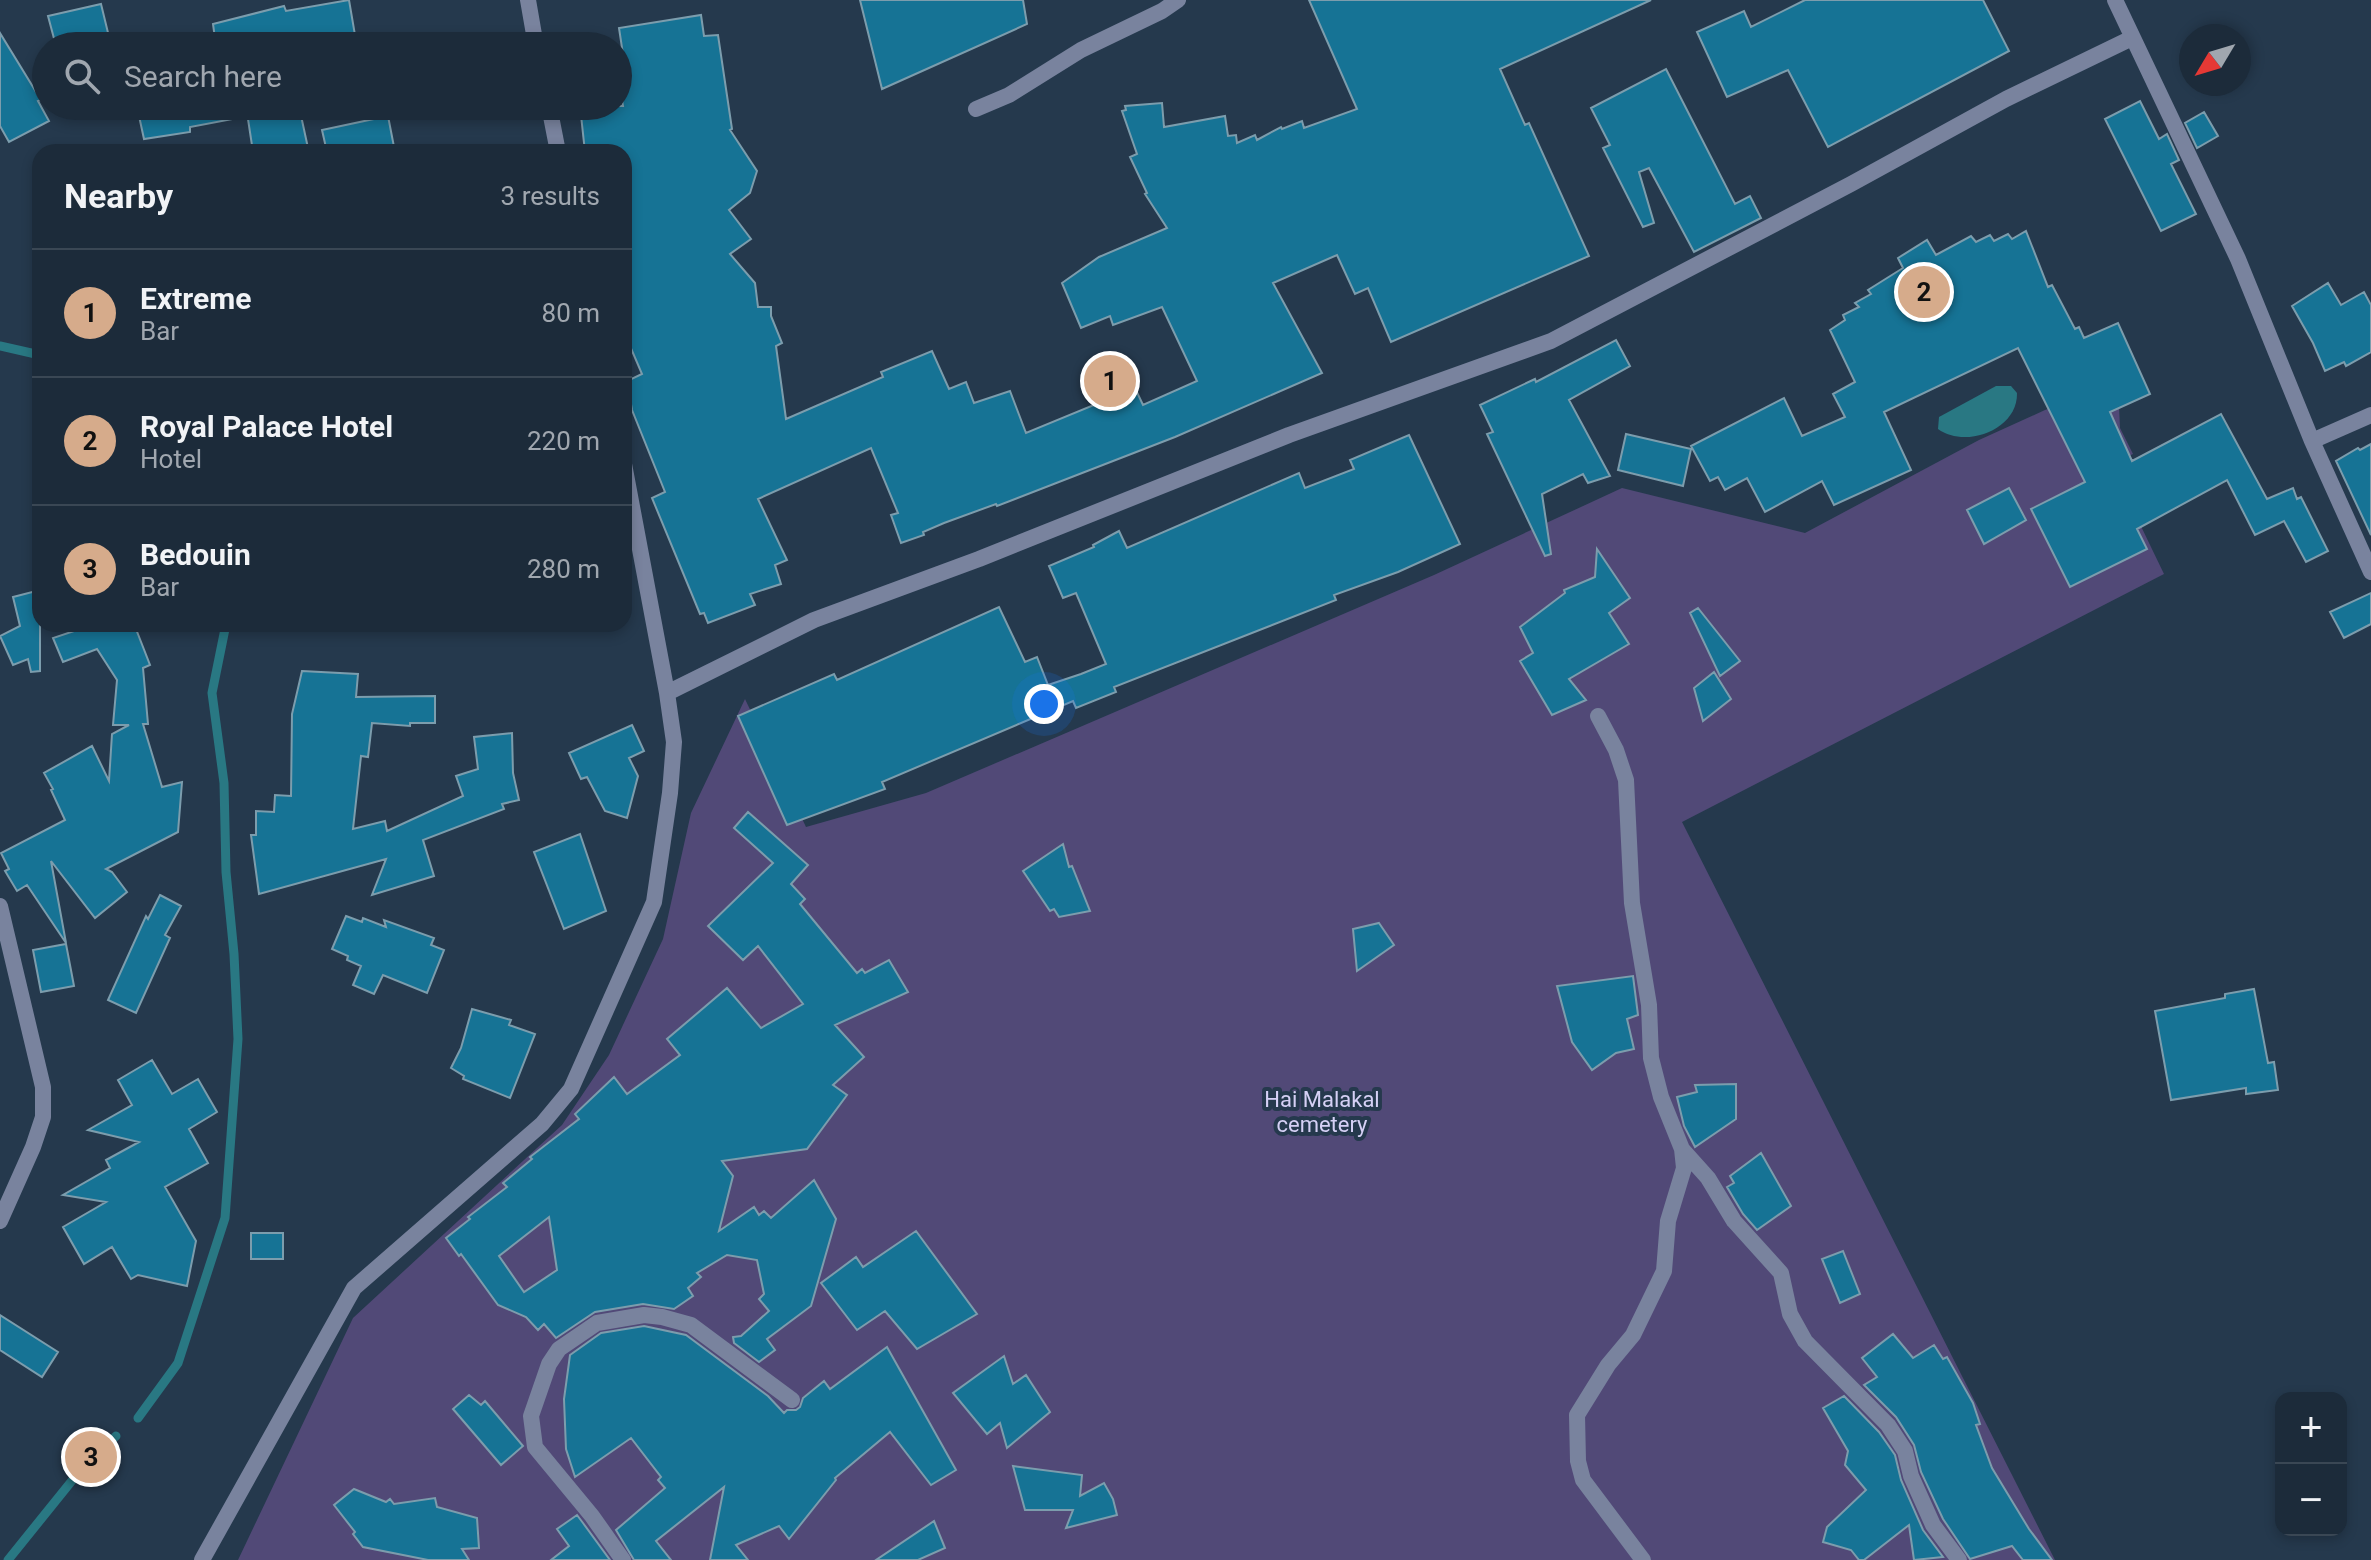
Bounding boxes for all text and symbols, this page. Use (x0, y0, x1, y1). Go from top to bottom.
north arrow (2179, 24, 2251, 96)
search box (32, 32, 632, 120)
icon: search (60, 54, 104, 98)
text: Search here (124, 59, 282, 94)
text: Nearby (64, 176, 173, 216)
text: 3 results (501, 181, 600, 211)
pin: 2 (1898, 262, 1950, 322)
text: Extreme (140, 281, 251, 316)
text: 1 (83, 298, 97, 328)
text: 80 m (542, 298, 600, 328)
text: Bar (140, 316, 179, 346)
pin: 1 (1084, 351, 1136, 411)
text: Royal Palace Hotel (140, 409, 393, 444)
text: 2 (83, 426, 97, 456)
text: 220 m (527, 426, 600, 456)
text: Hotel (140, 444, 202, 474)
text: Bedouin (140, 537, 251, 572)
text: 3 (83, 554, 97, 584)
text: 280 m (527, 554, 600, 584)
text: Bar (140, 572, 179, 602)
your location (1024, 684, 1064, 724)
park label: Hai Malakal cemetery (1264, 1087, 1380, 1137)
map controls (2275, 1392, 2347, 1536)
button: + (2275, 1392, 2347, 1464)
pin: 3 (65, 1427, 117, 1487)
button: − (2275, 1464, 2347, 1536)

